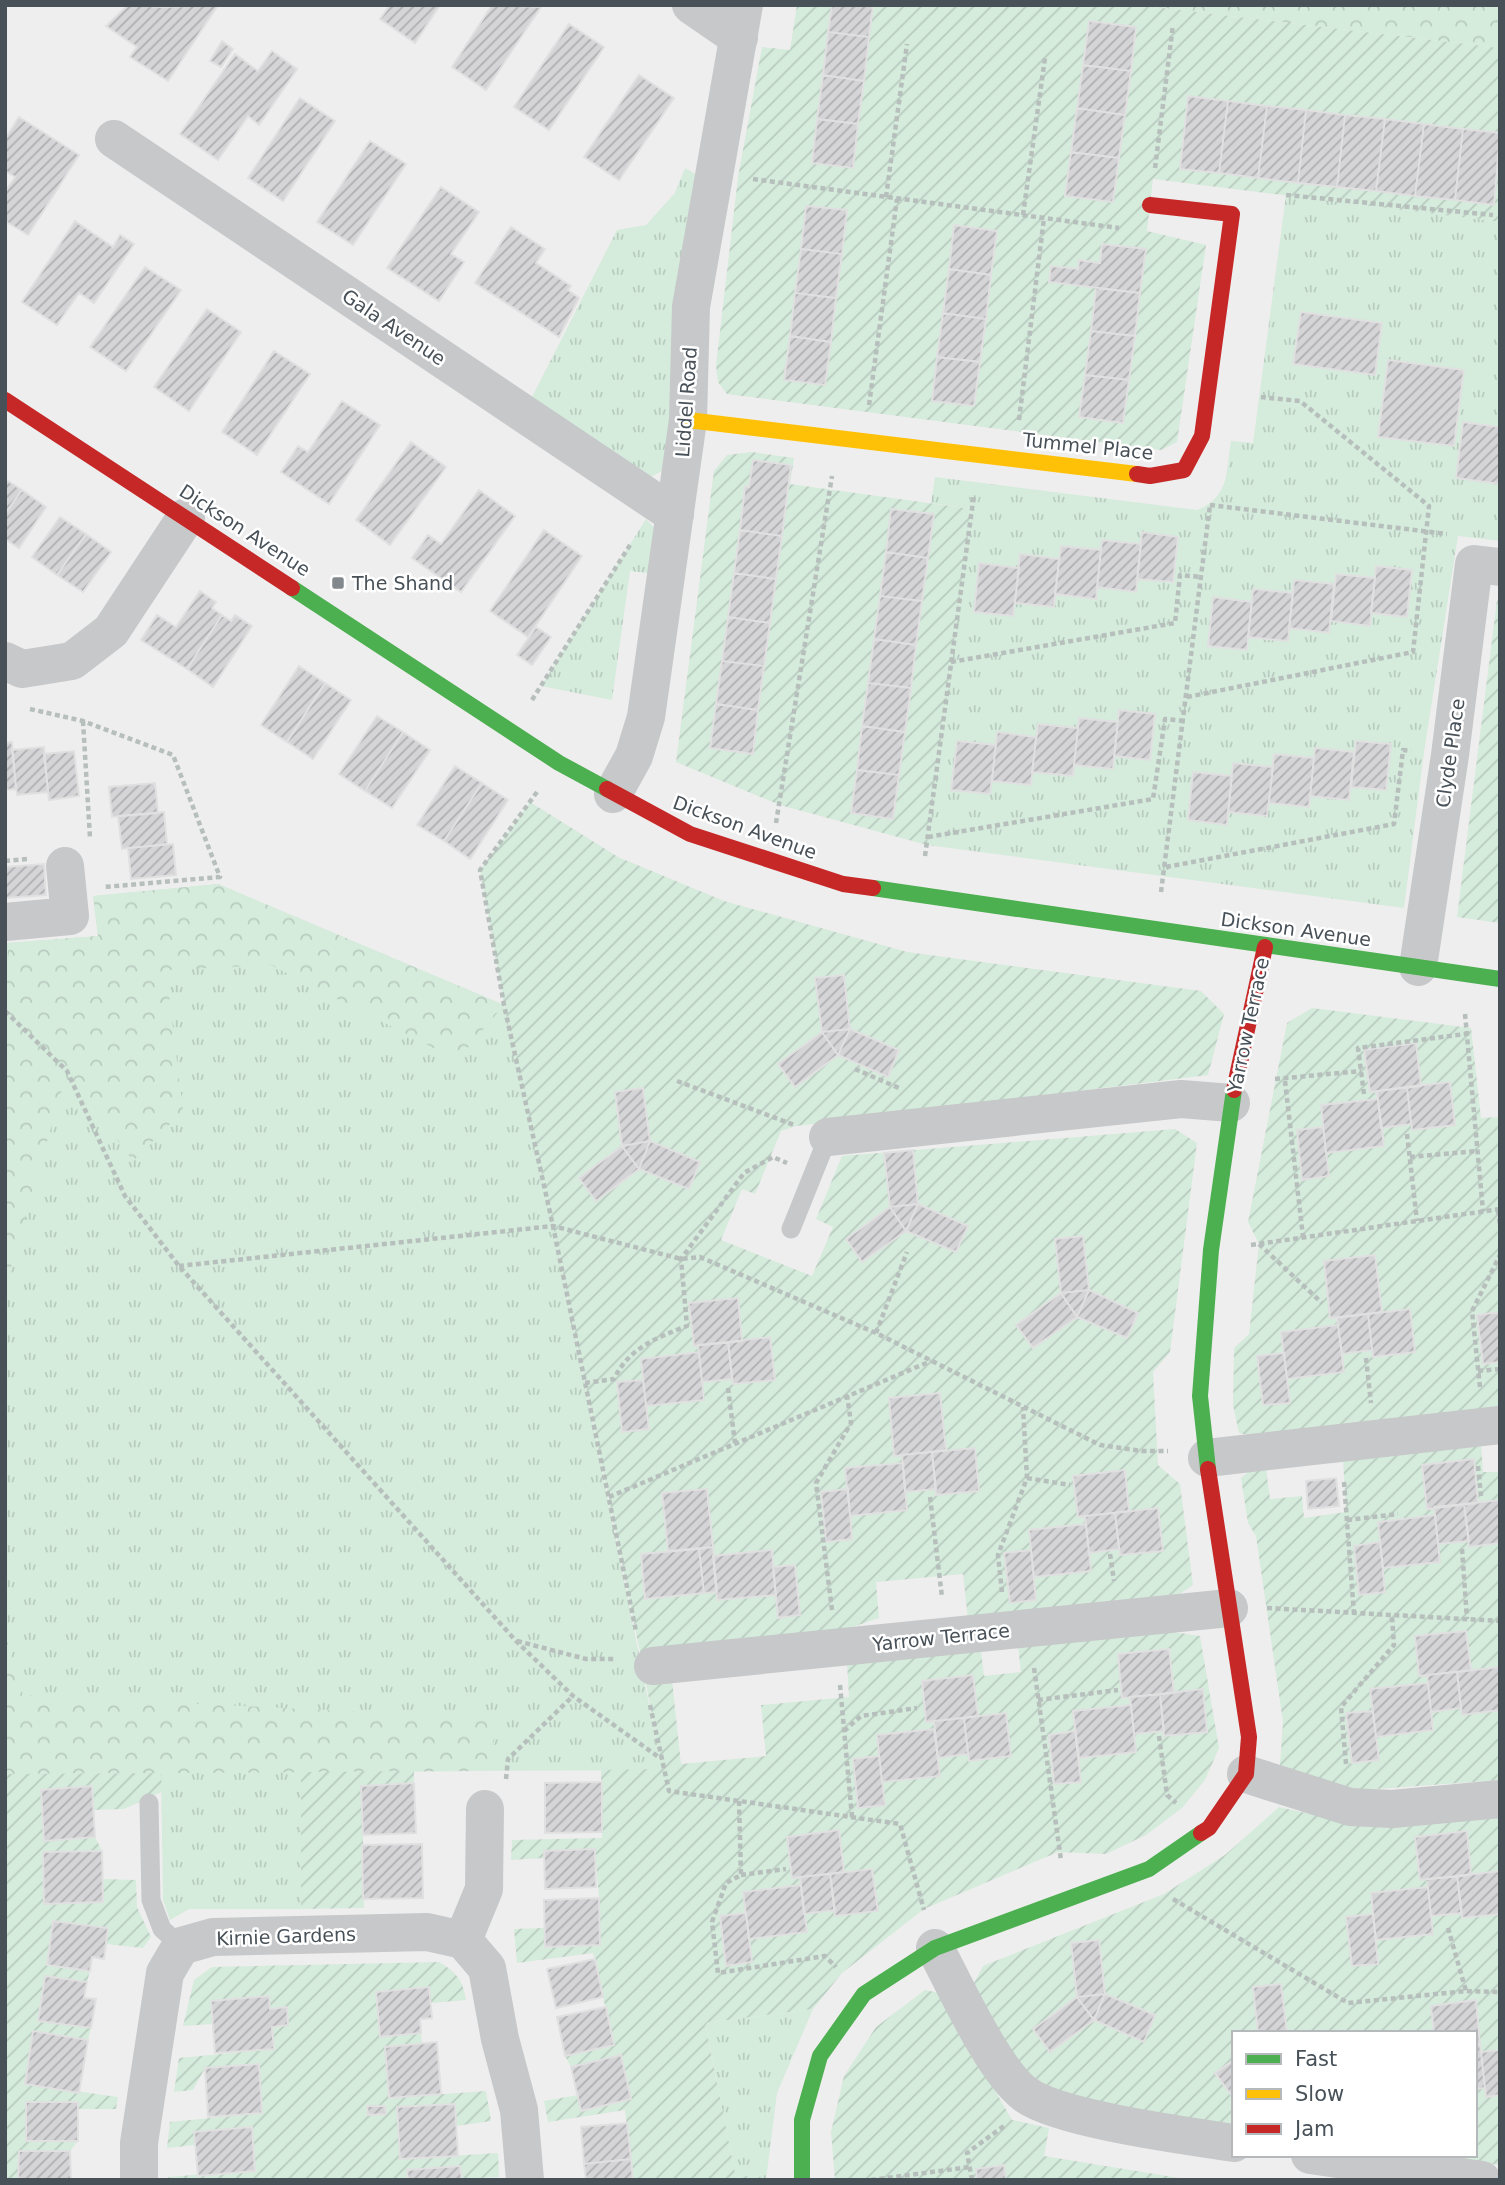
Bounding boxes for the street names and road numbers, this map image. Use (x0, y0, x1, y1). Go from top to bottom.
street label: Gala Avenue (338, 284, 450, 370)
street label: Liddel Road (671, 346, 701, 458)
street label: Tummel Place (1021, 428, 1154, 464)
street label: Dickson Avenue (175, 480, 315, 580)
street label: Clyde Place (1431, 697, 1469, 809)
street label: Dickson Avenue (670, 791, 820, 863)
street label: Dickson Avenue (1219, 908, 1373, 950)
street label: Yarrow Terrace (1223, 955, 1273, 1096)
street label: Yarrow Terrace (870, 1619, 1011, 1655)
street label: Kirnie Gardens (216, 1923, 356, 1949)

